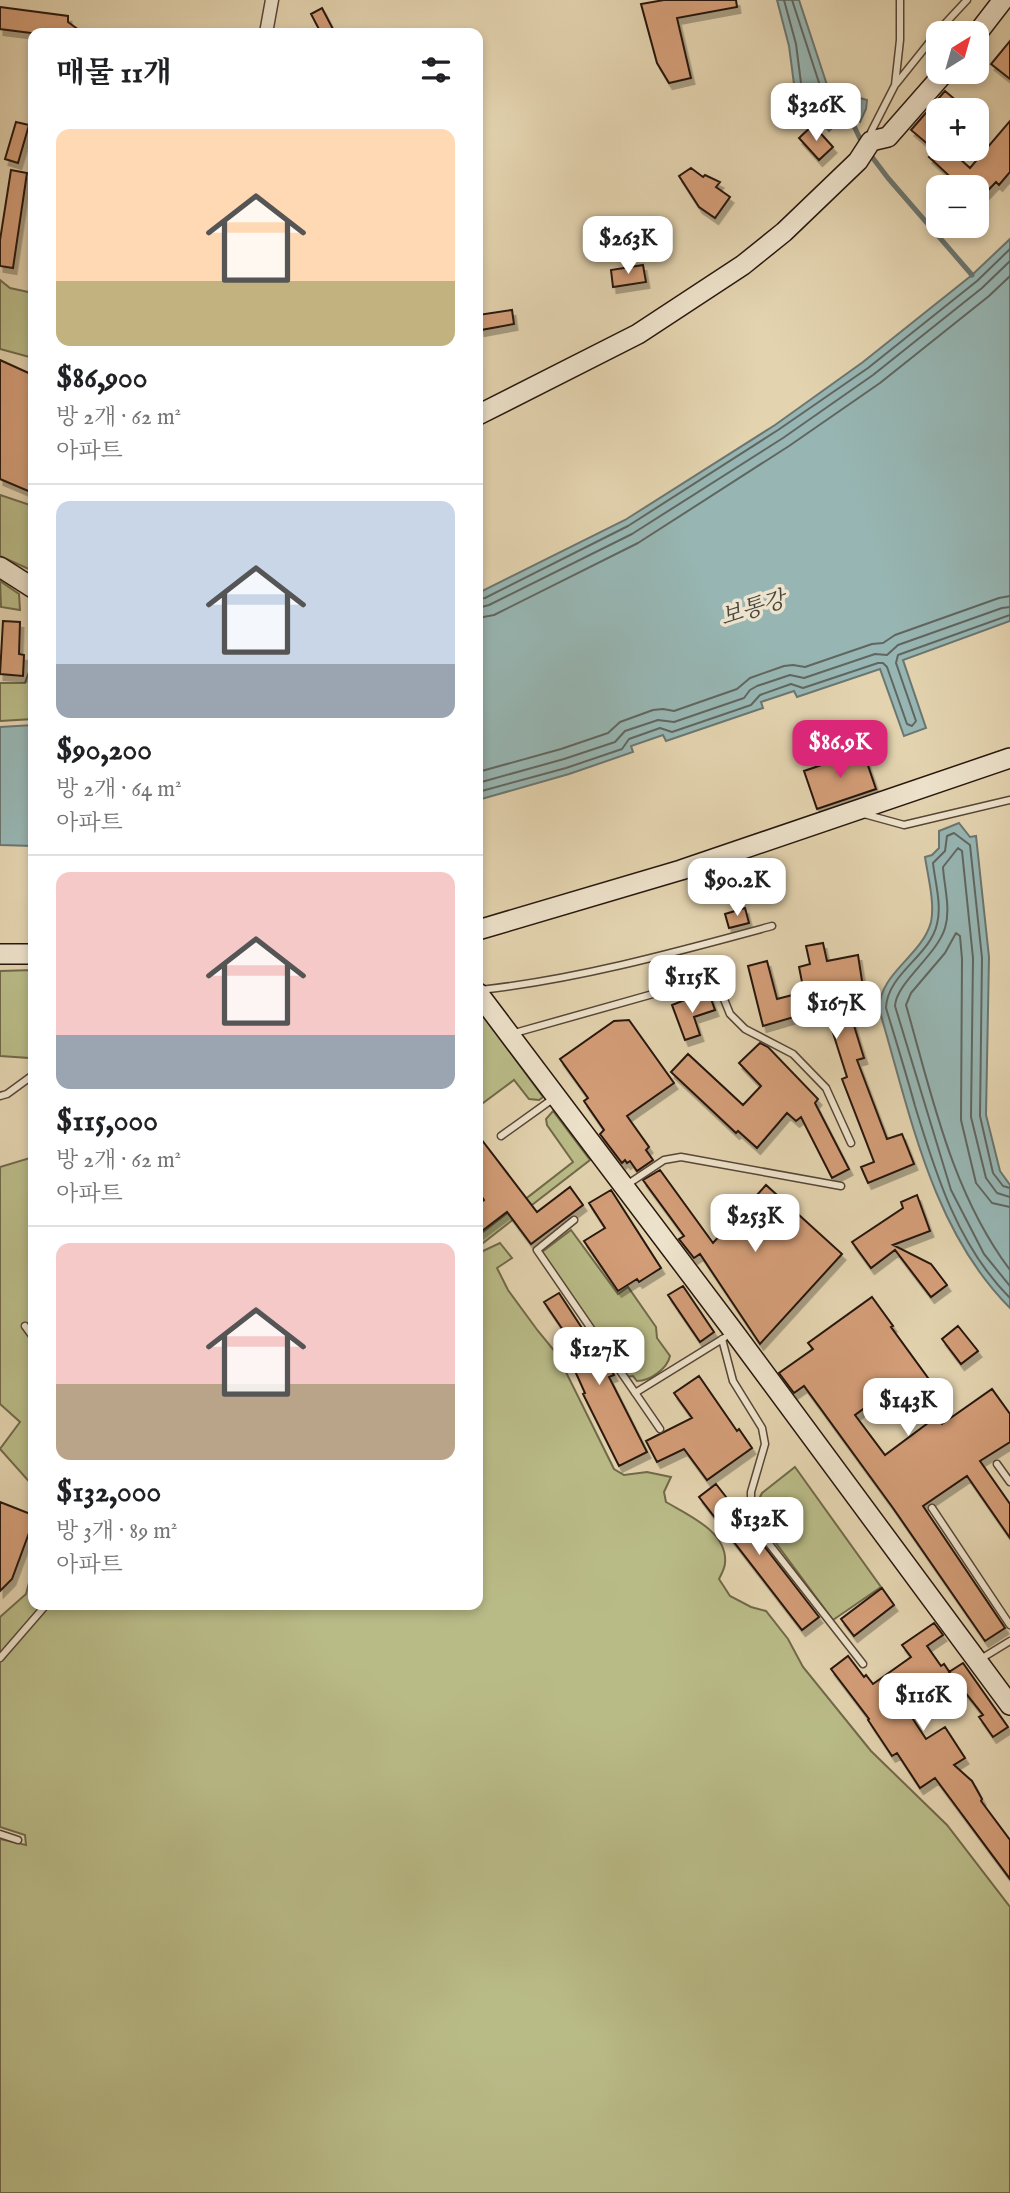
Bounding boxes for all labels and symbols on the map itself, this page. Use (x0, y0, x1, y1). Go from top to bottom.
north arrow (926, 21, 989, 84)
pin: $326K (767, 83, 865, 143)
pin: $263K (579, 216, 677, 276)
water label: 보통강 (717, 584, 793, 633)
pin: $86.9K (783, 720, 897, 780)
pin: $90.2K (680, 858, 794, 918)
pin: $115K (643, 956, 741, 1015)
pin: $167K (787, 982, 885, 1041)
pin: $253K (706, 1194, 804, 1254)
pin: $127K (550, 1328, 648, 1387)
pin: $143K (859, 1378, 957, 1438)
pin: $132K (710, 1498, 808, 1557)
pin: $116K (874, 1674, 972, 1733)

